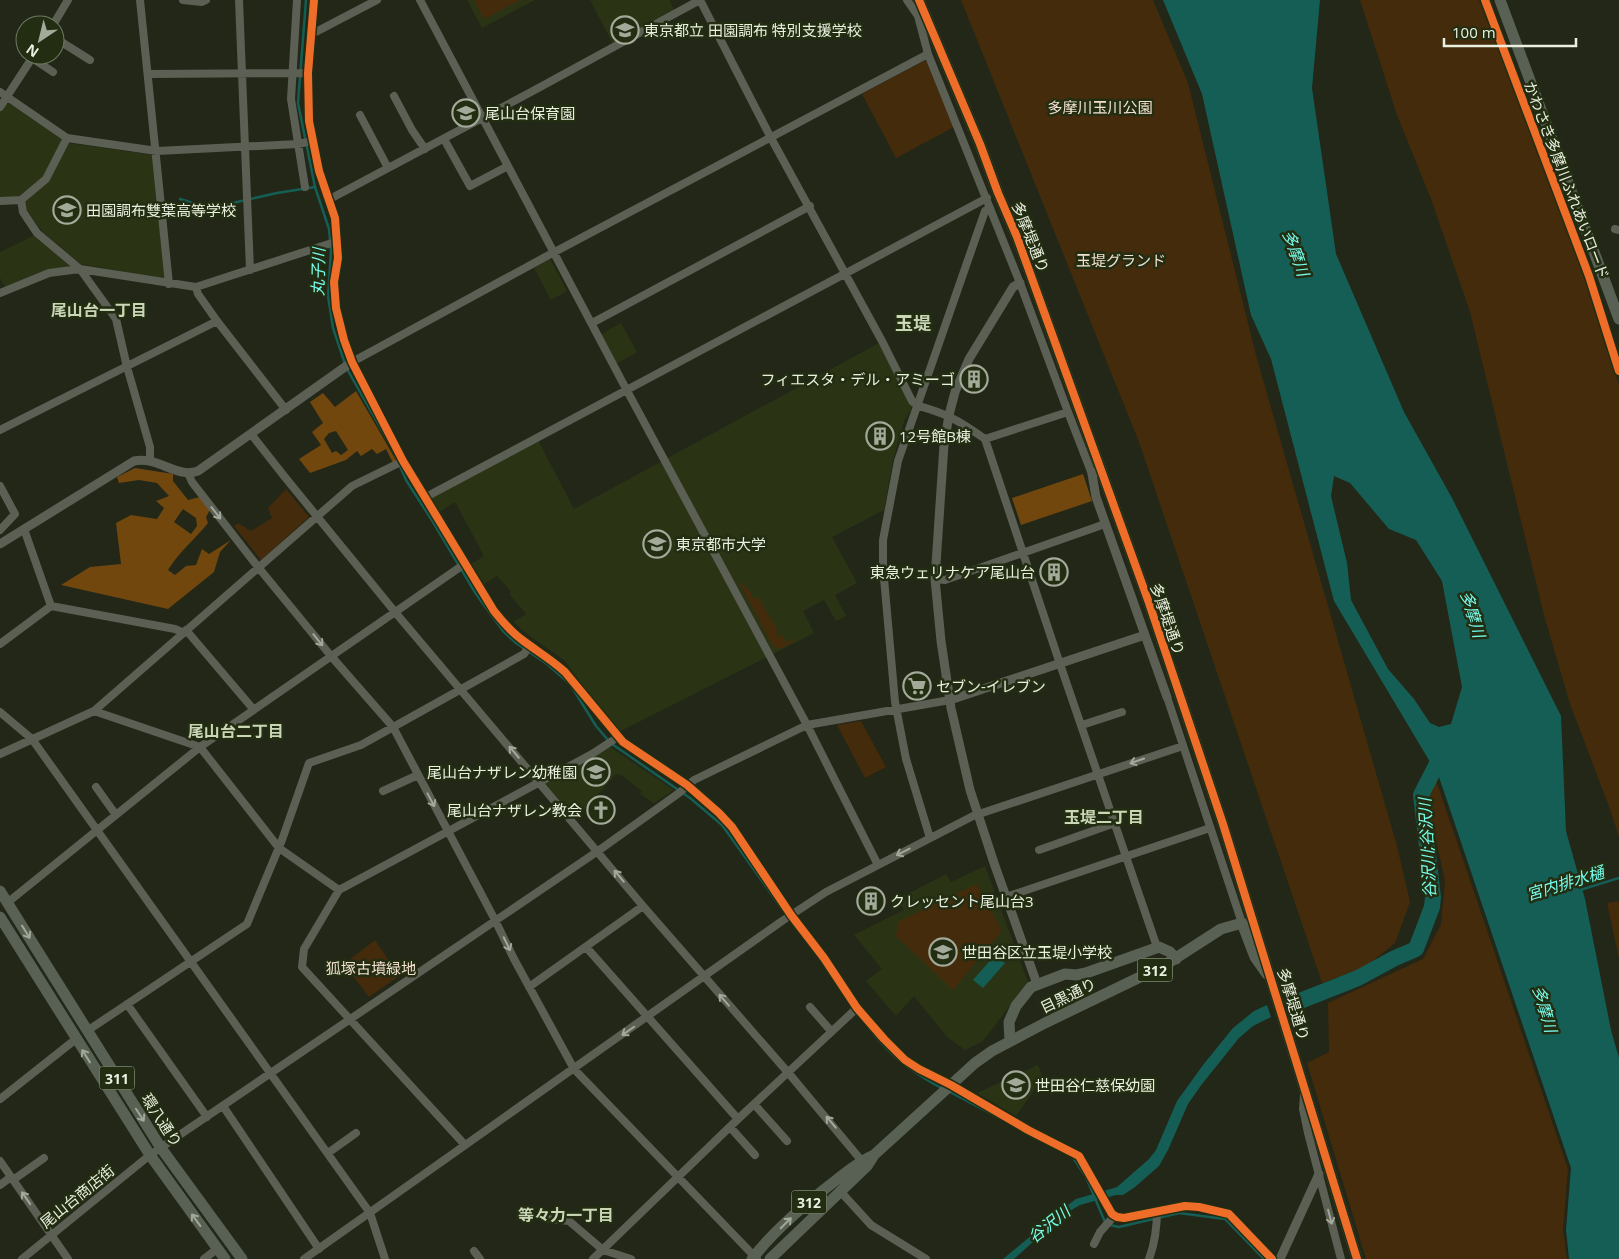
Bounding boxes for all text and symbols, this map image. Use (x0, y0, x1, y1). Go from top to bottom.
north arrow (15, 15, 65, 65)
school or university icon: 東京都立 田園調布 特別支援学校 (610, 15, 640, 45)
scale bar (1444, 15, 1576, 47)
place label: 東京都立 田園調布 特別支援学校 (644, 20, 862, 40)
text: 100 m (1452, 22, 1496, 42)
text: N (22, 40, 42, 62)
street label: かわさき多摩川ふれあいロード (1520, 78, 1614, 282)
park label: 多摩川玉川公園 (1047, 97, 1153, 117)
school or university icon: 尾山台保育園 (451, 98, 481, 128)
place label: 尾山台保育園 (485, 103, 575, 123)
school or university icon: 田園調布雙葉高等学校 (52, 195, 82, 225)
street label: 多摩堤通り (1008, 198, 1054, 276)
place label: 田園調布雙葉高等学校 (86, 200, 236, 220)
water label: 多摩川 (1277, 227, 1315, 281)
water label: 丸子川 (307, 246, 329, 296)
park label: 玉堤グランド (1076, 250, 1166, 270)
district label: 尾山台一丁目 (51, 299, 147, 321)
district label: 玉堤 (895, 311, 931, 335)
building icon: フィエスタ・デル・アミーゴ (959, 364, 989, 394)
place label: フィエスタ・デル・アミーゴ (761, 369, 955, 389)
building icon: 12号館B棟 (865, 421, 895, 451)
place label: 12号館B棟 (899, 426, 971, 446)
one-way arrow (211, 506, 221, 520)
school or university icon: 東京都市大学 (642, 529, 672, 559)
place label: 東京都市大学 (676, 534, 766, 554)
building icon: 東急ウェリナケア尾山台 (1039, 557, 1069, 587)
place label: 東急ウェリナケア尾山台 (870, 562, 1035, 582)
street label: 多摩堤通り (1146, 580, 1190, 658)
water label: 多摩川 (1455, 588, 1491, 642)
one-way arrow (312, 633, 323, 646)
supermarket icon: セブン-イレブン (902, 671, 932, 701)
place label: セブン-イレブン (936, 676, 1046, 696)
district label: 尾山台二丁目 (188, 720, 284, 742)
one-way arrow (509, 746, 520, 759)
school or university icon: 尾山台ナザレン幼稚園 (581, 757, 611, 787)
one-way arrow (1129, 757, 1145, 767)
place label: 尾山台ナザレン幼稚園 (427, 762, 577, 782)
one-way arrow (427, 792, 436, 807)
church icon: 尾山台ナザレン教会 (586, 795, 616, 825)
water label: 谷沢川;谷沢川 (1413, 795, 1441, 899)
place label: 尾山台ナザレン教会 (447, 800, 582, 820)
district label: 玉堤二丁目 (1064, 806, 1144, 828)
one-way arrow (896, 847, 911, 857)
water label: 宮内排水樋 (1524, 860, 1609, 905)
one-way arrow (613, 870, 624, 883)
building icon: クレッセント尾山台3 (856, 886, 886, 916)
place label: クレッセント尾山台3 (890, 891, 1034, 911)
one-way arrow (21, 925, 31, 939)
one-way arrow (502, 936, 512, 951)
school or university icon: 世田谷区立玉堤小学校 (928, 937, 958, 967)
place label: 世田谷区立玉堤小学校 (962, 942, 1112, 962)
park label: 狐塚古墳緑地 (326, 958, 416, 978)
road number: 312 (1138, 958, 1172, 982)
street label: 多摩堤通り (1273, 965, 1315, 1043)
street label: 目黒通り (1037, 973, 1099, 1017)
water label: 多摩川 (1528, 983, 1563, 1037)
one-way arrow (718, 993, 730, 1006)
one-way arrow (621, 1026, 635, 1036)
one-way arrow (81, 1049, 91, 1063)
road number: 311 (100, 1066, 134, 1090)
school or university icon: 世田谷仁慈保幼園 (1001, 1070, 1031, 1100)
place label: 世田谷仁慈保幼園 (1035, 1075, 1155, 1095)
street label: 環八通り (137, 1089, 187, 1151)
one-way arrow (135, 1107, 145, 1121)
one-way arrow (825, 1116, 837, 1129)
street label: 尾山台商店街 (36, 1160, 118, 1232)
road number: 312 (792, 1190, 826, 1214)
one-way arrow (21, 1191, 31, 1205)
water label: 谷沢川 (1023, 1199, 1076, 1248)
district label: 等々力一丁目 (518, 1204, 614, 1226)
one-way arrow (1326, 1208, 1335, 1224)
one-way arrow (191, 1213, 201, 1227)
one-way arrow (779, 1218, 791, 1230)

